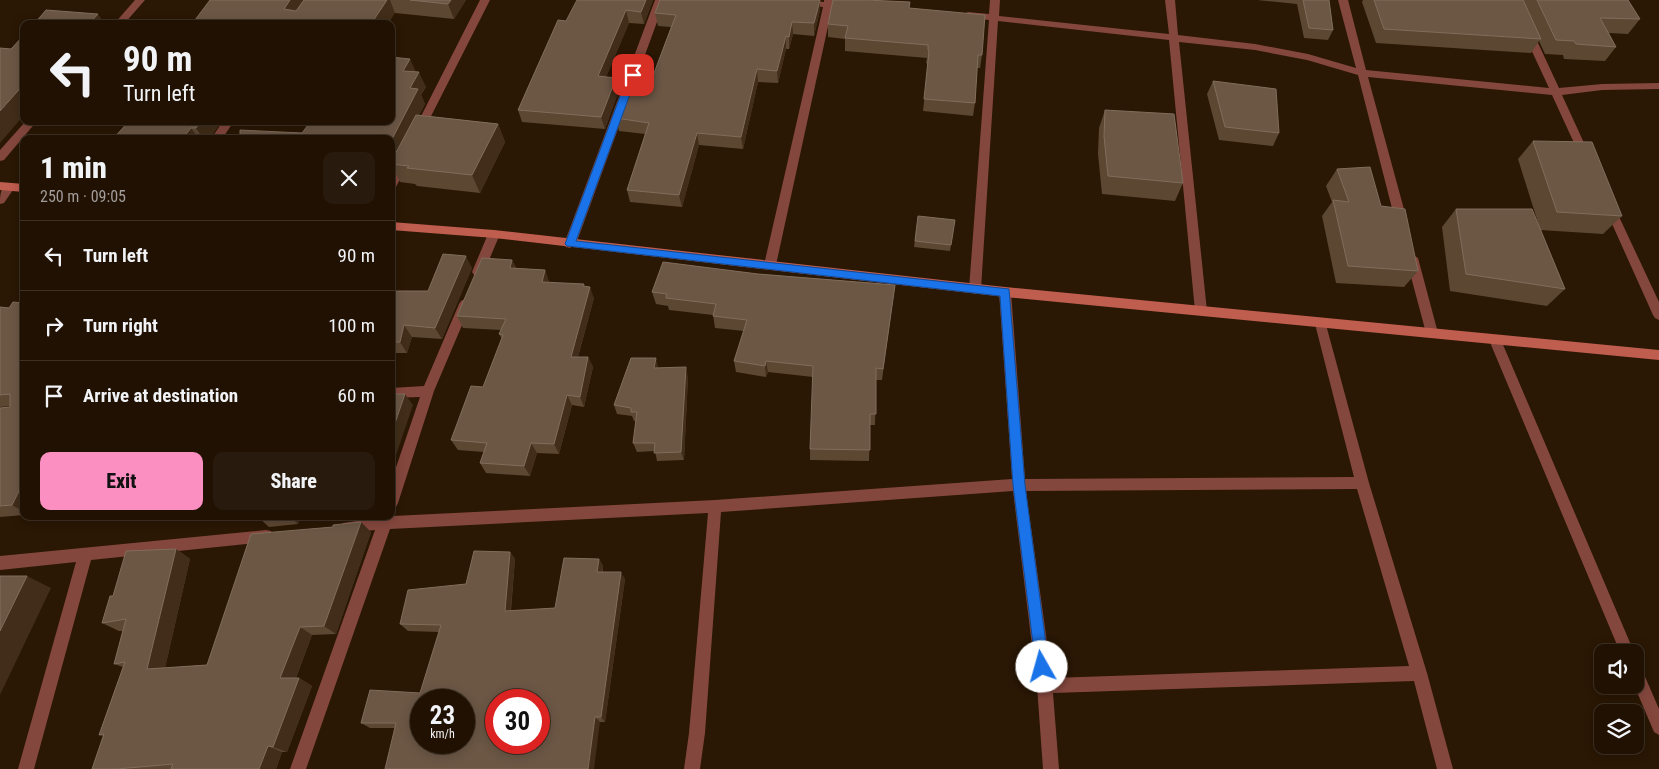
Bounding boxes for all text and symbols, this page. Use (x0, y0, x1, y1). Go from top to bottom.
text: 90 m (123, 39, 192, 80)
icon: left (40, 40, 105, 105)
pin (612, 54, 654, 96)
icon: arrive (619, 61, 647, 89)
text: Turn left (123, 81, 195, 106)
text: 1 min (40, 150, 107, 185)
button: close (323, 152, 375, 204)
text: 250 m · 09:05 (40, 187, 126, 206)
icon: left (40, 242, 68, 270)
text: Turn left (83, 244, 148, 267)
text: 90 m (338, 244, 375, 267)
icon: right (40, 312, 68, 340)
text: Turn right (83, 314, 158, 337)
text: 100 m (328, 314, 375, 337)
icon: arrive (40, 382, 68, 410)
text: Arrive at destination (83, 384, 238, 407)
text: 60 m (338, 384, 375, 407)
button: Exit (40, 452, 203, 510)
button: Share (213, 452, 375, 510)
position arrow (1015, 640, 1067, 692)
map controls (1594, 644, 1644, 754)
button: sound (1594, 644, 1644, 694)
speed limit sign: 30 (485, 689, 550, 754)
text: 23 (430, 701, 455, 730)
button: layers (1594, 704, 1644, 754)
text: km/h (430, 727, 455, 741)

